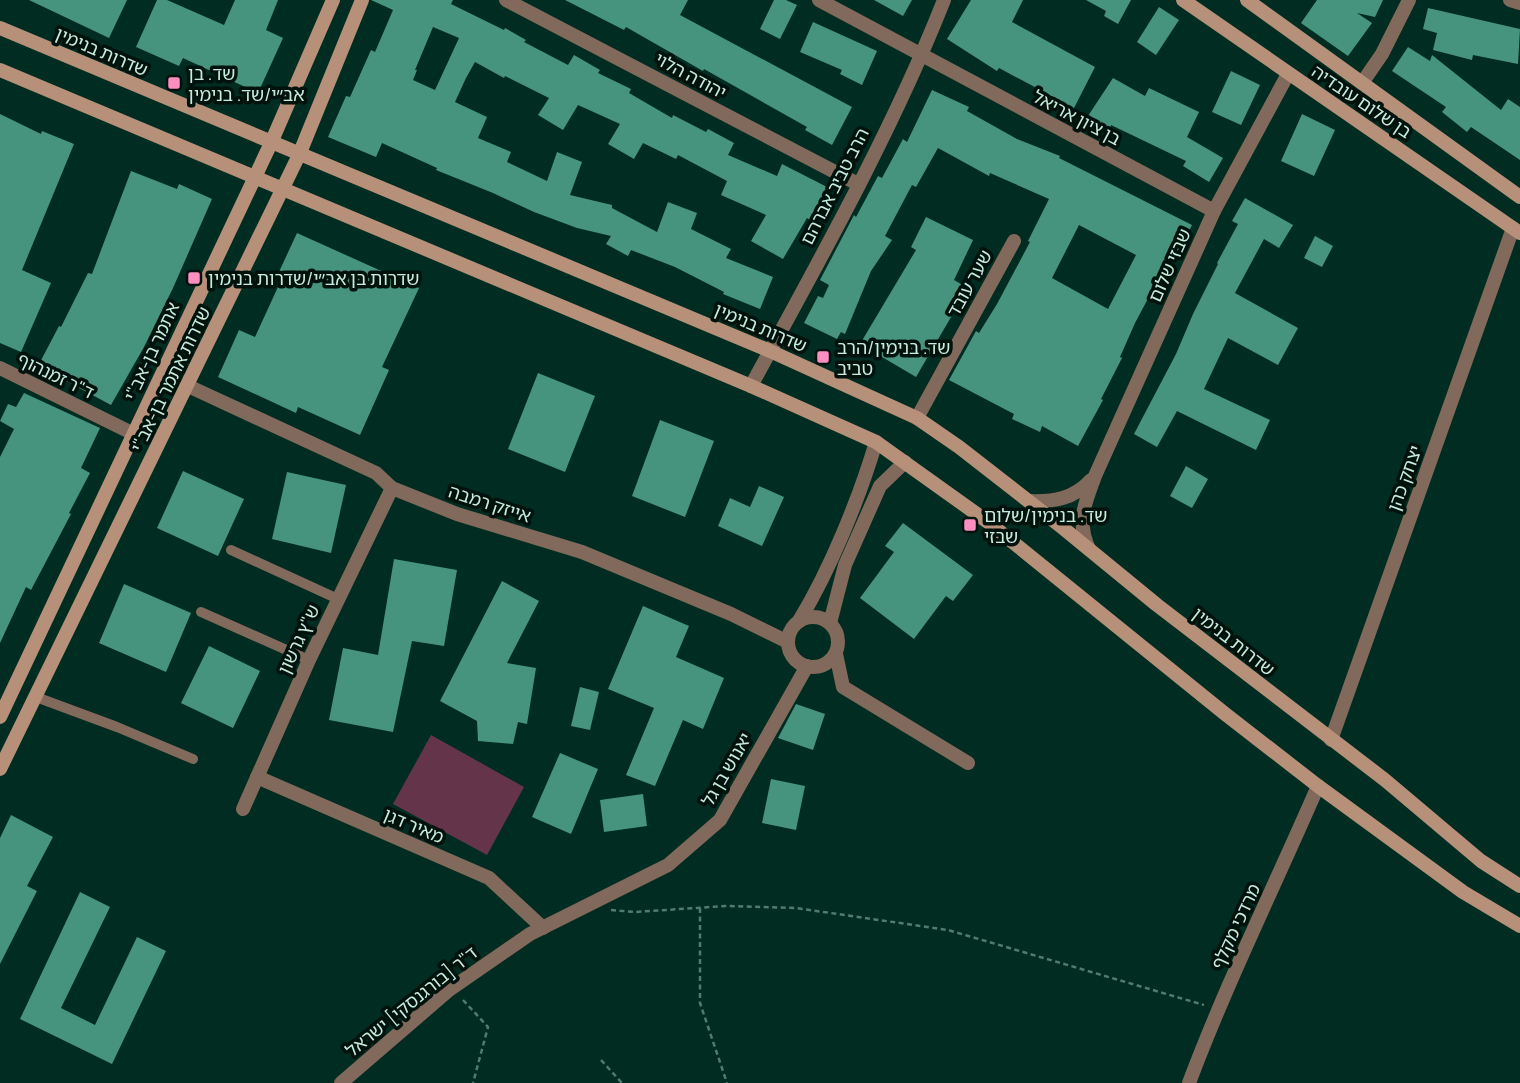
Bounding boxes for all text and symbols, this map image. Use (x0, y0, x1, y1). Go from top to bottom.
street label: שדרות בנימין (52, 21, 152, 81)
street label: יהודה הלוי (651, 46, 731, 104)
street label: בן שלום עובדיה (1307, 59, 1417, 143)
place label: שד. בן אב״י/שד. בנימין (188, 61, 305, 106)
marker: שד. בן אב״י/שד. בנימין (166, 75, 182, 91)
street label: בן ציון אריאל (1029, 84, 1125, 150)
street label: הרב טביב אברהם (794, 124, 874, 248)
street label: שבזי שלום (1142, 225, 1196, 305)
street label: שער עובד (941, 245, 997, 321)
place label: שדרות בן אב״י/שדרות בנימין (208, 266, 420, 290)
marker: שדרות בן אב״י/שדרות בנימין (186, 270, 202, 286)
street label: שדרות בנימין (711, 297, 811, 357)
street label: אתמר בן-אב"י (118, 298, 184, 404)
street label: שדרות אתמר בן-אב"י (124, 302, 216, 456)
place label: שד. בנימין/הרב טביב (837, 335, 950, 380)
street label: ד"ר זמנהוף (14, 346, 98, 404)
marker: שד. בנימין/הרב טביב (815, 349, 831, 365)
street label: יצחק כהן (1381, 442, 1427, 514)
street label: אייזק רמבה (446, 478, 534, 528)
place label: שד. בנימין/שלום שבזי (984, 503, 1107, 548)
marker: שד. בנימין/שלום שבזי (962, 517, 978, 533)
street label: ש"ץ גרשון (271, 600, 325, 678)
street label: שדרות בנימין (1188, 601, 1280, 681)
street label: יאנוש בן גל (695, 728, 757, 810)
street label: מאיר דגן (380, 802, 448, 848)
street label: מרדכי מקלף (1205, 879, 1265, 973)
street label: ד"ר [בורגנסקי] ישראל (340, 940, 482, 1062)

